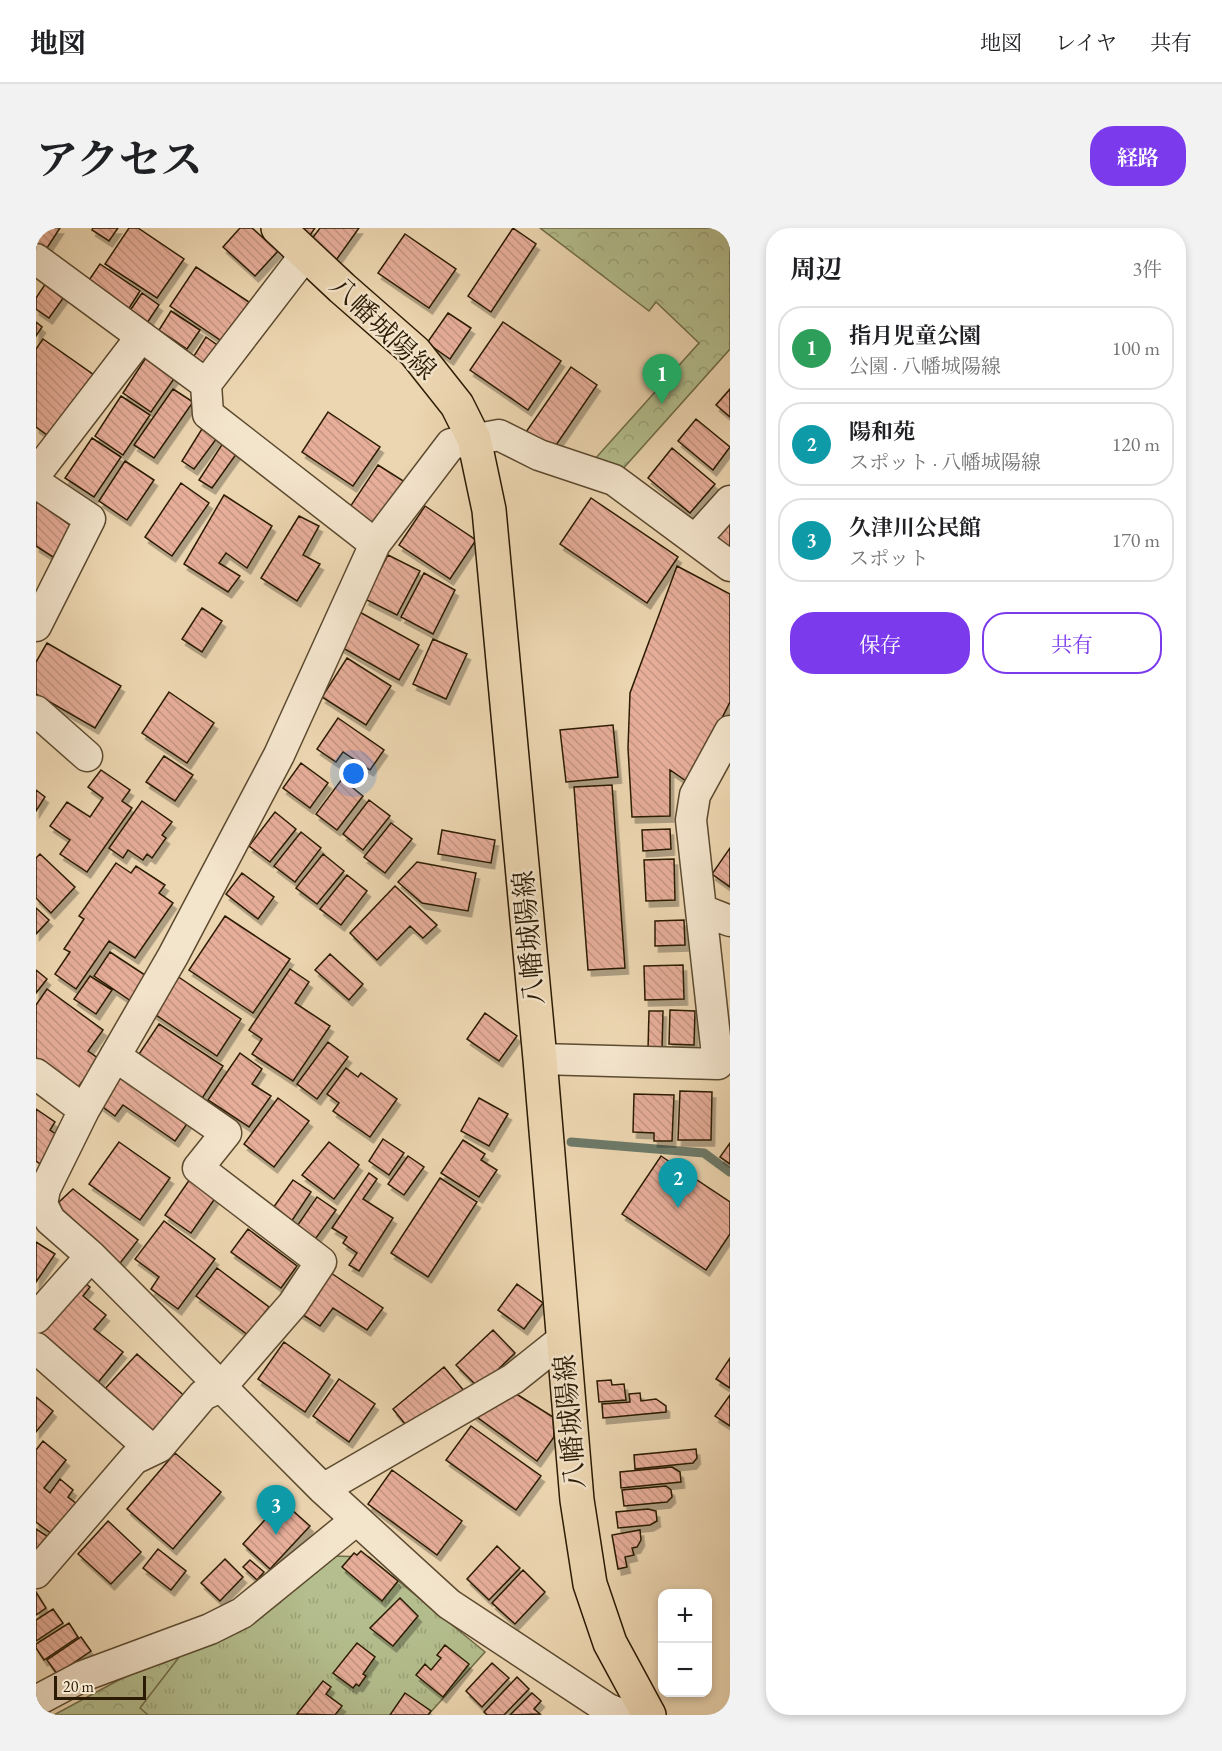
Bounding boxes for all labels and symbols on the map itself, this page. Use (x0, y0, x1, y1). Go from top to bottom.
street label: 八幡城陽線 (323, 268, 444, 387)
pin: 1 (642, 354, 682, 404)
your location (339, 759, 368, 788)
street label: 八幡城陽線 (505, 869, 552, 1007)
pin: 2 (658, 1158, 698, 1208)
street label: 八幡城陽線 (546, 1353, 593, 1491)
pin: 3 (256, 1486, 296, 1535)
scale bar (54, 1673, 146, 1700)

